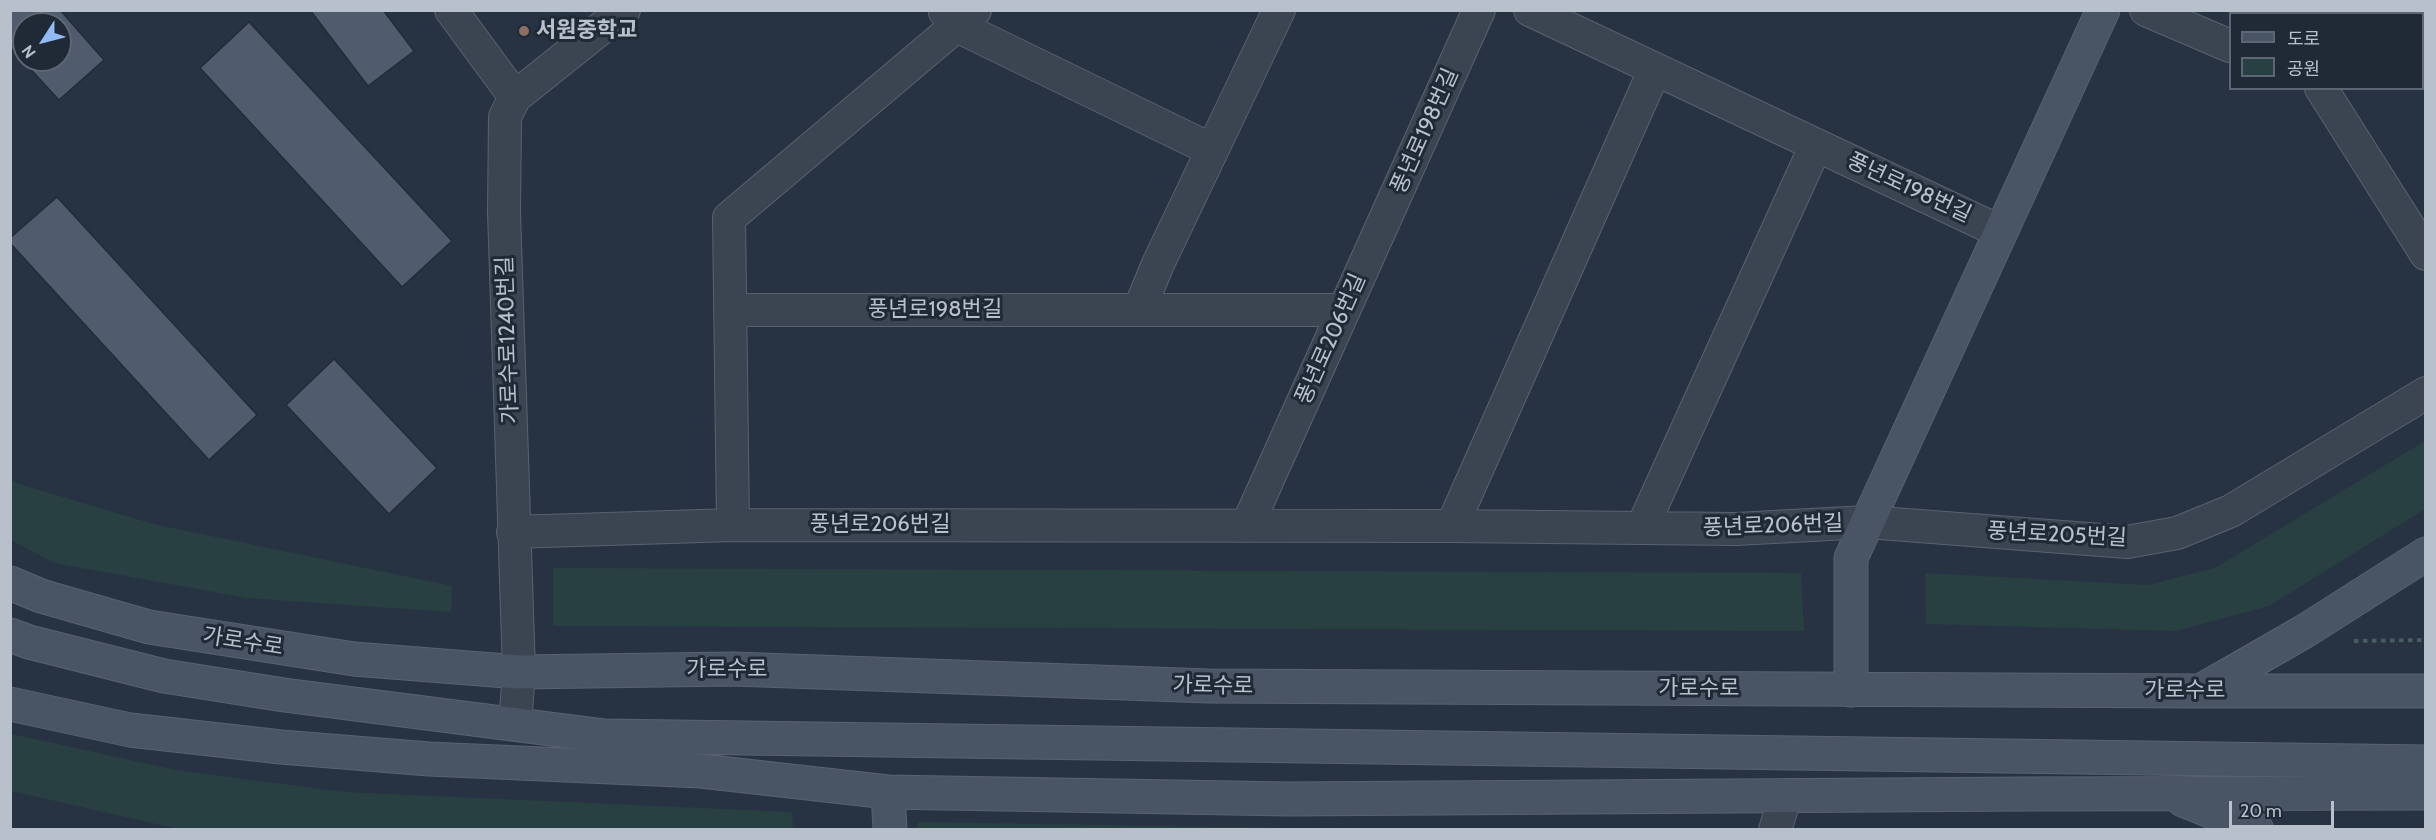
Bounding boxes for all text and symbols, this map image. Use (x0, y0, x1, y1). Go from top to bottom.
north arrow (12, 12, 72, 72)
legend (2229, 12, 2424, 90)
place label: 서원중학교 (536, 18, 637, 44)
marker: 서원중학교 (517, 24, 531, 38)
text: 도로 (2287, 28, 2320, 50)
text: N (18, 42, 40, 62)
text: 공원 (2287, 58, 2320, 80)
street label: 풍년로198번길 (1386, 64, 1464, 198)
street label: 풍년로198번길 (1843, 148, 1975, 228)
street label: 가로수로1240번길 (492, 255, 524, 425)
street label: 풍년로206번길 (1290, 269, 1372, 409)
street label: 풍년로198번길 (868, 297, 1002, 323)
street label: 풍년로206번길 (1702, 510, 1844, 542)
street label: 풍년로206번길 (810, 512, 950, 538)
street label: 풍년로205번길 (1986, 518, 2128, 552)
street label: 가로수로 (201, 623, 285, 661)
street label: 가로수로 (687, 657, 767, 683)
street label: 가로수로 (1172, 672, 1254, 700)
street label: 가로수로 (1659, 676, 1739, 702)
street label: 가로수로 (2145, 678, 2225, 704)
scale bar (2232, 789, 2337, 827)
text: 20 m (2240, 800, 2282, 822)

